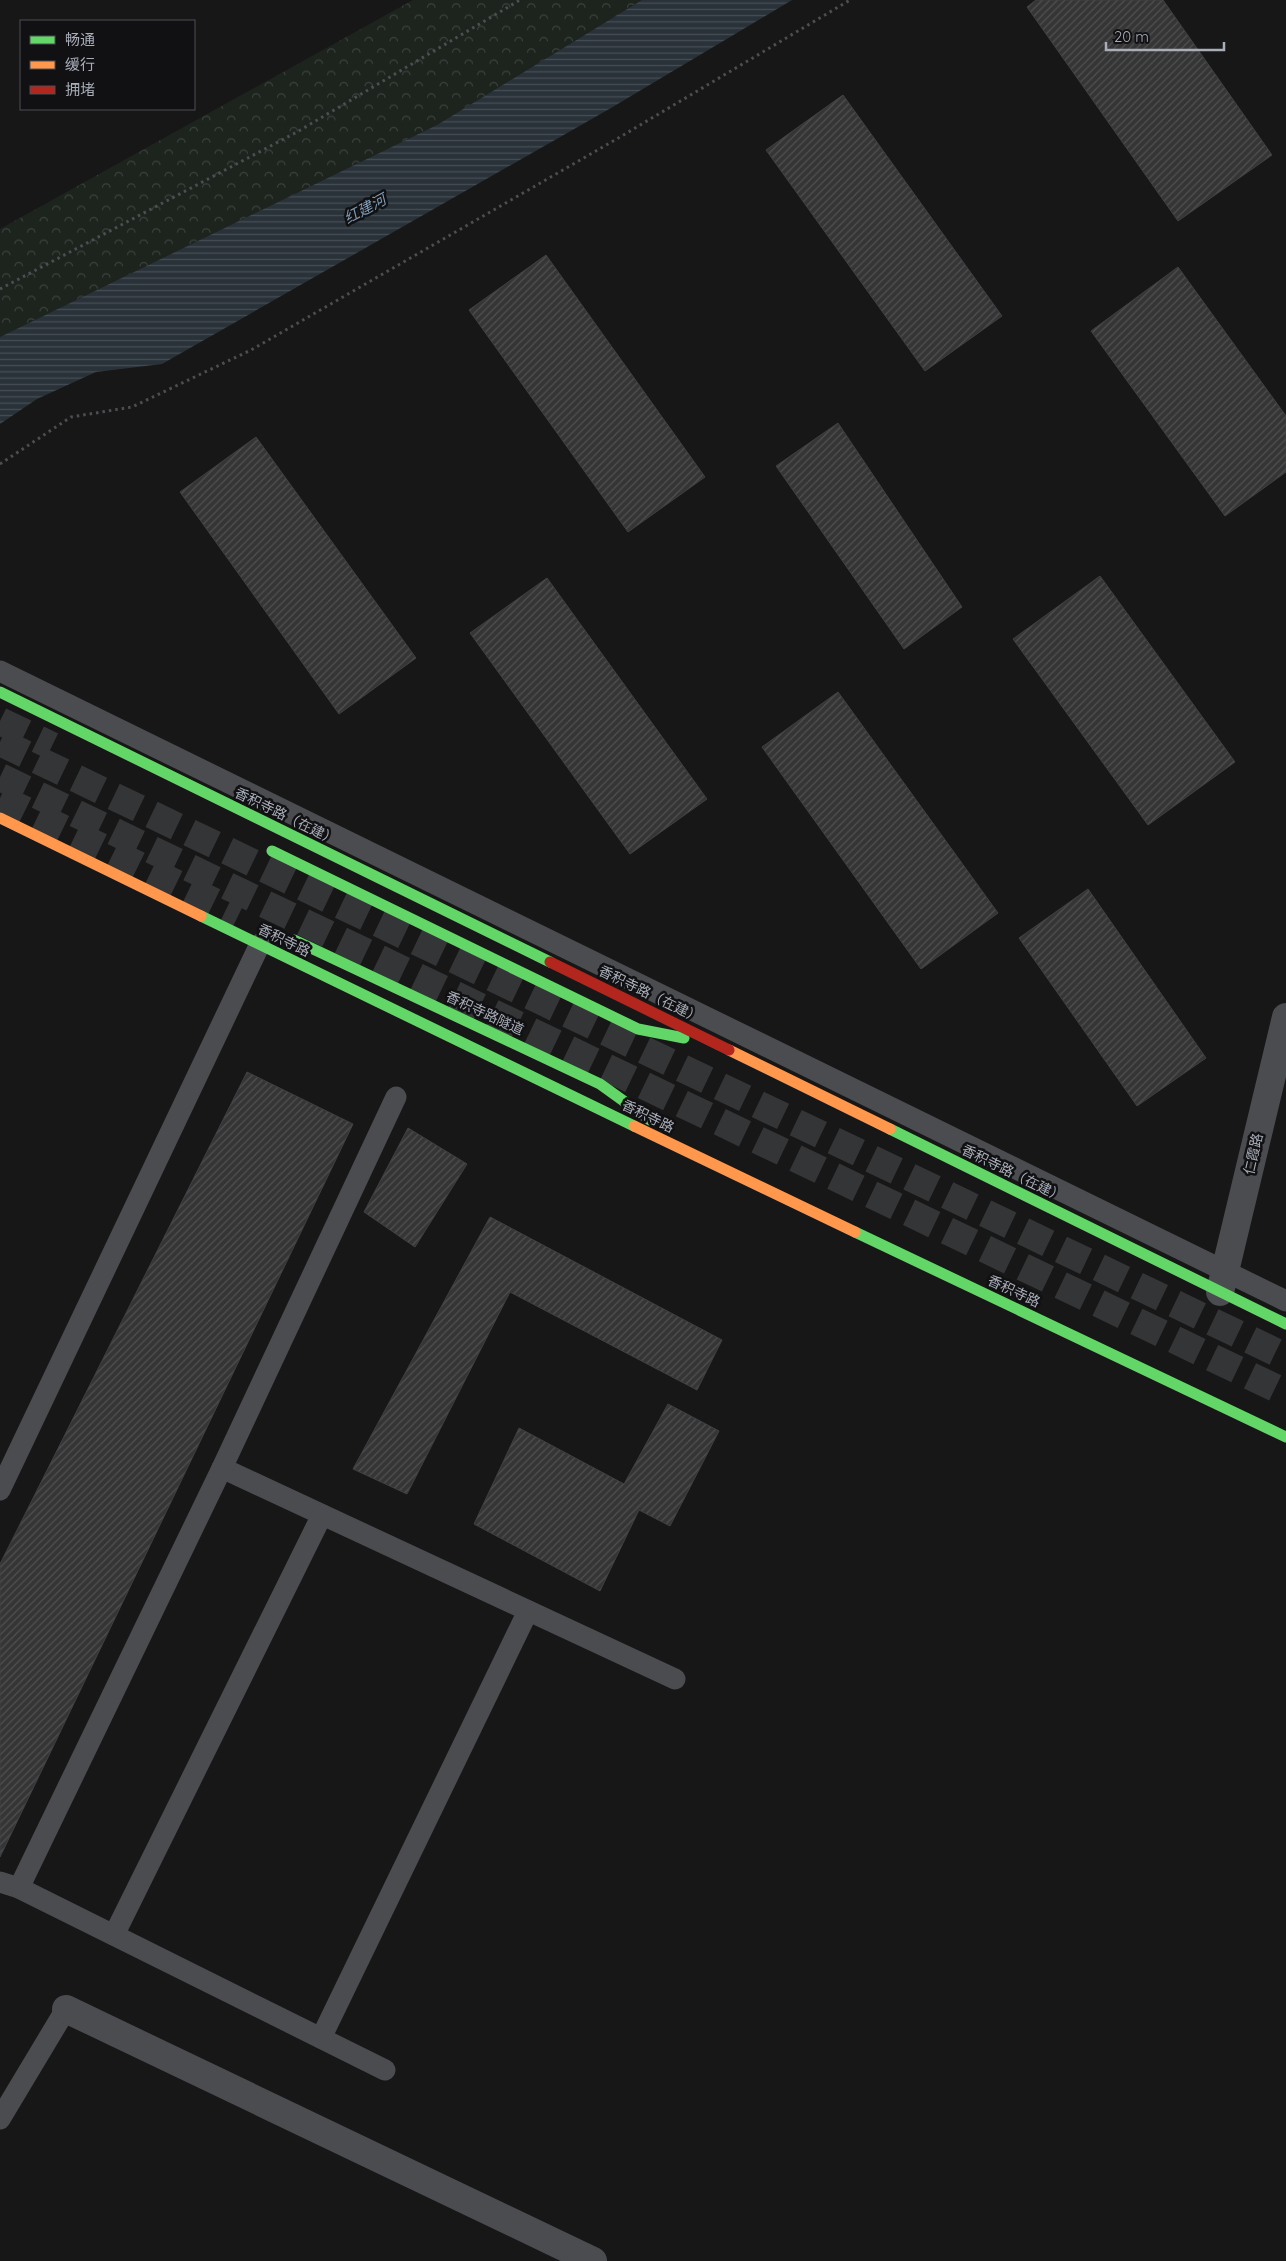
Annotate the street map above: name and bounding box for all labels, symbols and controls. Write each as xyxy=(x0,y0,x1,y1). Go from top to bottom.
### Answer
legend xyxy=(20,20,195,110)
scale bar xyxy=(1106,20,1224,52)
text: 20 m xyxy=(1114,27,1149,46)
text: 畅通 xyxy=(65,30,95,49)
text: 缓行 xyxy=(65,55,95,74)
text: 拥堵 xyxy=(65,80,95,99)
water label: 红建河 xyxy=(340,188,392,228)
street label: 香积寺路（在建） xyxy=(232,783,340,849)
street label: 香积寺路 xyxy=(255,920,313,960)
street label: 香积寺路（在建） xyxy=(596,961,704,1027)
street label: 香积寺路隧道 xyxy=(443,987,527,1039)
street label: 香积寺路 xyxy=(619,1096,677,1136)
street label: 仁霞路 xyxy=(1240,1132,1266,1176)
street label: 香积寺路（在建） xyxy=(959,1140,1067,1206)
street label: 香积寺路 xyxy=(985,1271,1043,1311)

